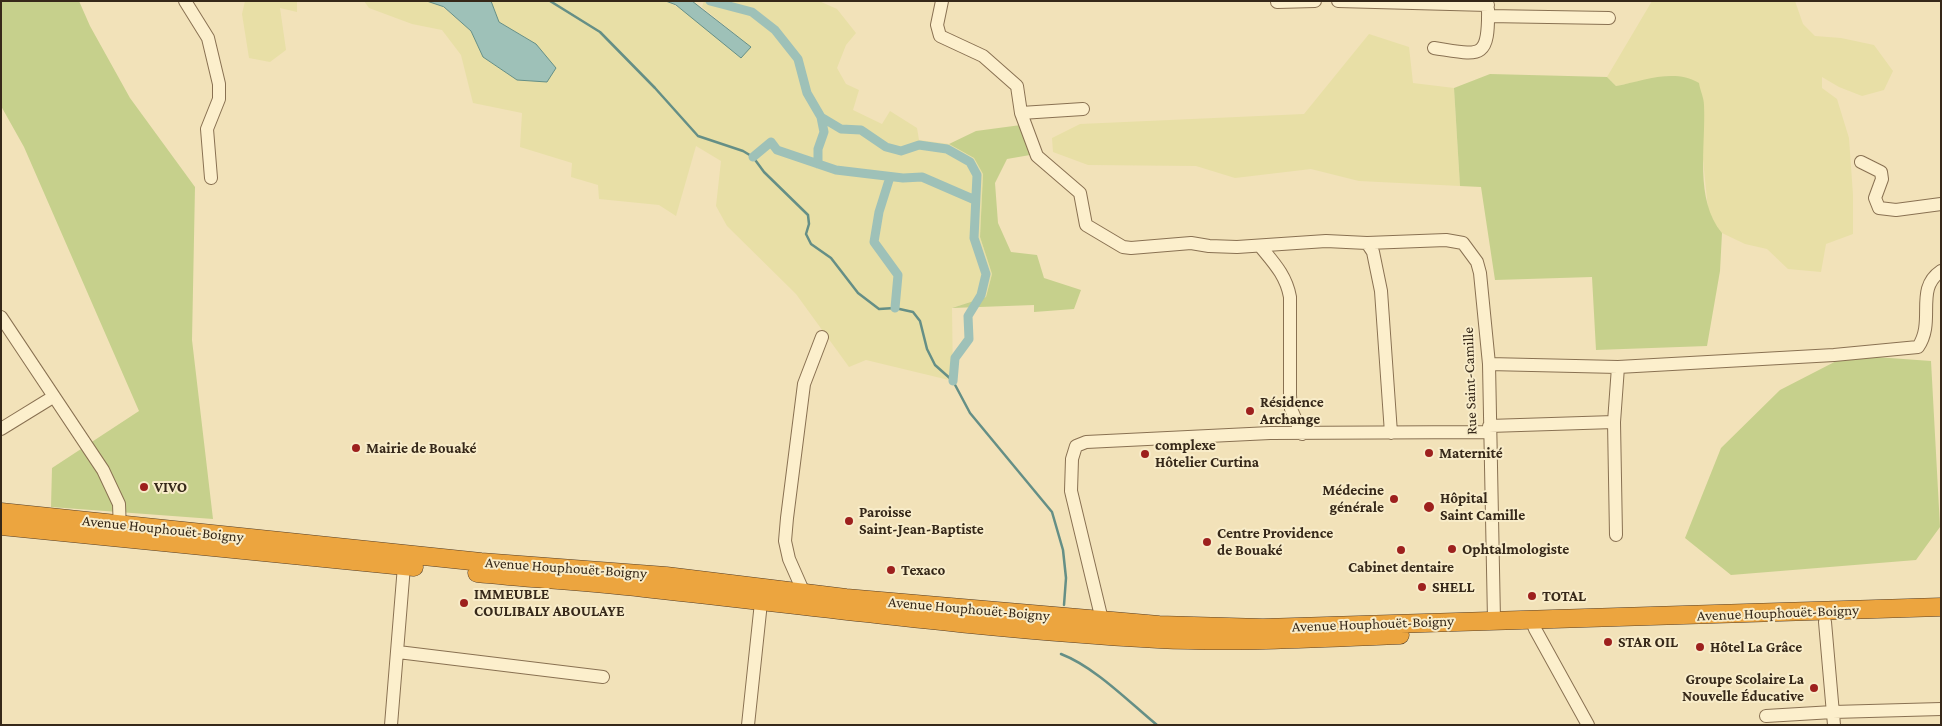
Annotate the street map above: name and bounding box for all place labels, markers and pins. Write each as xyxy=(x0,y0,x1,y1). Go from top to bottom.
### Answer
place label: Résidence Archange xyxy=(1260,393,1324,428)
marker: Résidence Archange xyxy=(1244,405,1256,417)
place label: complexe Hôtelier Curtina xyxy=(1155,436,1259,471)
place label: Mairie de Bouaké xyxy=(366,439,476,457)
marker: Mairie de Bouaké xyxy=(350,442,362,454)
place label: Maternité xyxy=(1439,444,1503,462)
marker: Maternité xyxy=(1423,447,1435,459)
marker: complexe Hôtelier Curtina xyxy=(1139,448,1151,460)
place label: VIVO xyxy=(154,478,187,496)
marker: VIVO xyxy=(138,481,150,493)
place label: Médecine générale xyxy=(1322,481,1384,516)
place label: Hôpital Saint Camille xyxy=(1440,489,1525,524)
marker: Médecine générale xyxy=(1388,493,1400,505)
marker: Hôpital Saint Camille xyxy=(1422,500,1436,514)
place label: Paroisse Saint-Jean-Baptiste xyxy=(859,503,984,538)
marker: Paroisse Saint-Jean-Baptiste xyxy=(843,515,855,527)
place label: Centre Providence de Bouaké xyxy=(1217,524,1333,559)
marker: Centre Providence de Bouaké xyxy=(1201,536,1213,548)
place label: Ophtalmologiste xyxy=(1462,540,1569,558)
marker: Ophtalmologiste xyxy=(1446,543,1458,555)
marker: Cabinet dentaire xyxy=(1395,544,1407,556)
place label: Cabinet dentaire xyxy=(1348,558,1454,576)
place label: Texaco xyxy=(901,561,945,579)
marker: Texaco xyxy=(885,564,897,576)
place label: SHELL xyxy=(1432,578,1474,596)
marker: SHELL xyxy=(1416,581,1428,593)
place label: IMMEUBLE COULIBALY ABOULAYE xyxy=(474,585,624,620)
place label: TOTAL xyxy=(1542,587,1586,605)
marker: TOTAL xyxy=(1526,590,1538,602)
marker: IMMEUBLE COULIBALY ABOULAYE xyxy=(458,597,470,609)
place label: STAR OIL xyxy=(1618,633,1678,651)
marker: STAR OIL xyxy=(1602,636,1614,648)
place label: Hôtel La Grâce xyxy=(1710,638,1802,656)
marker: Hôtel La Grâce xyxy=(1694,641,1706,653)
place label: Groupe Scolaire La Nouvelle Éducative xyxy=(1682,670,1804,705)
marker: Groupe Scolaire La Nouvelle Éducative xyxy=(1808,682,1820,694)

